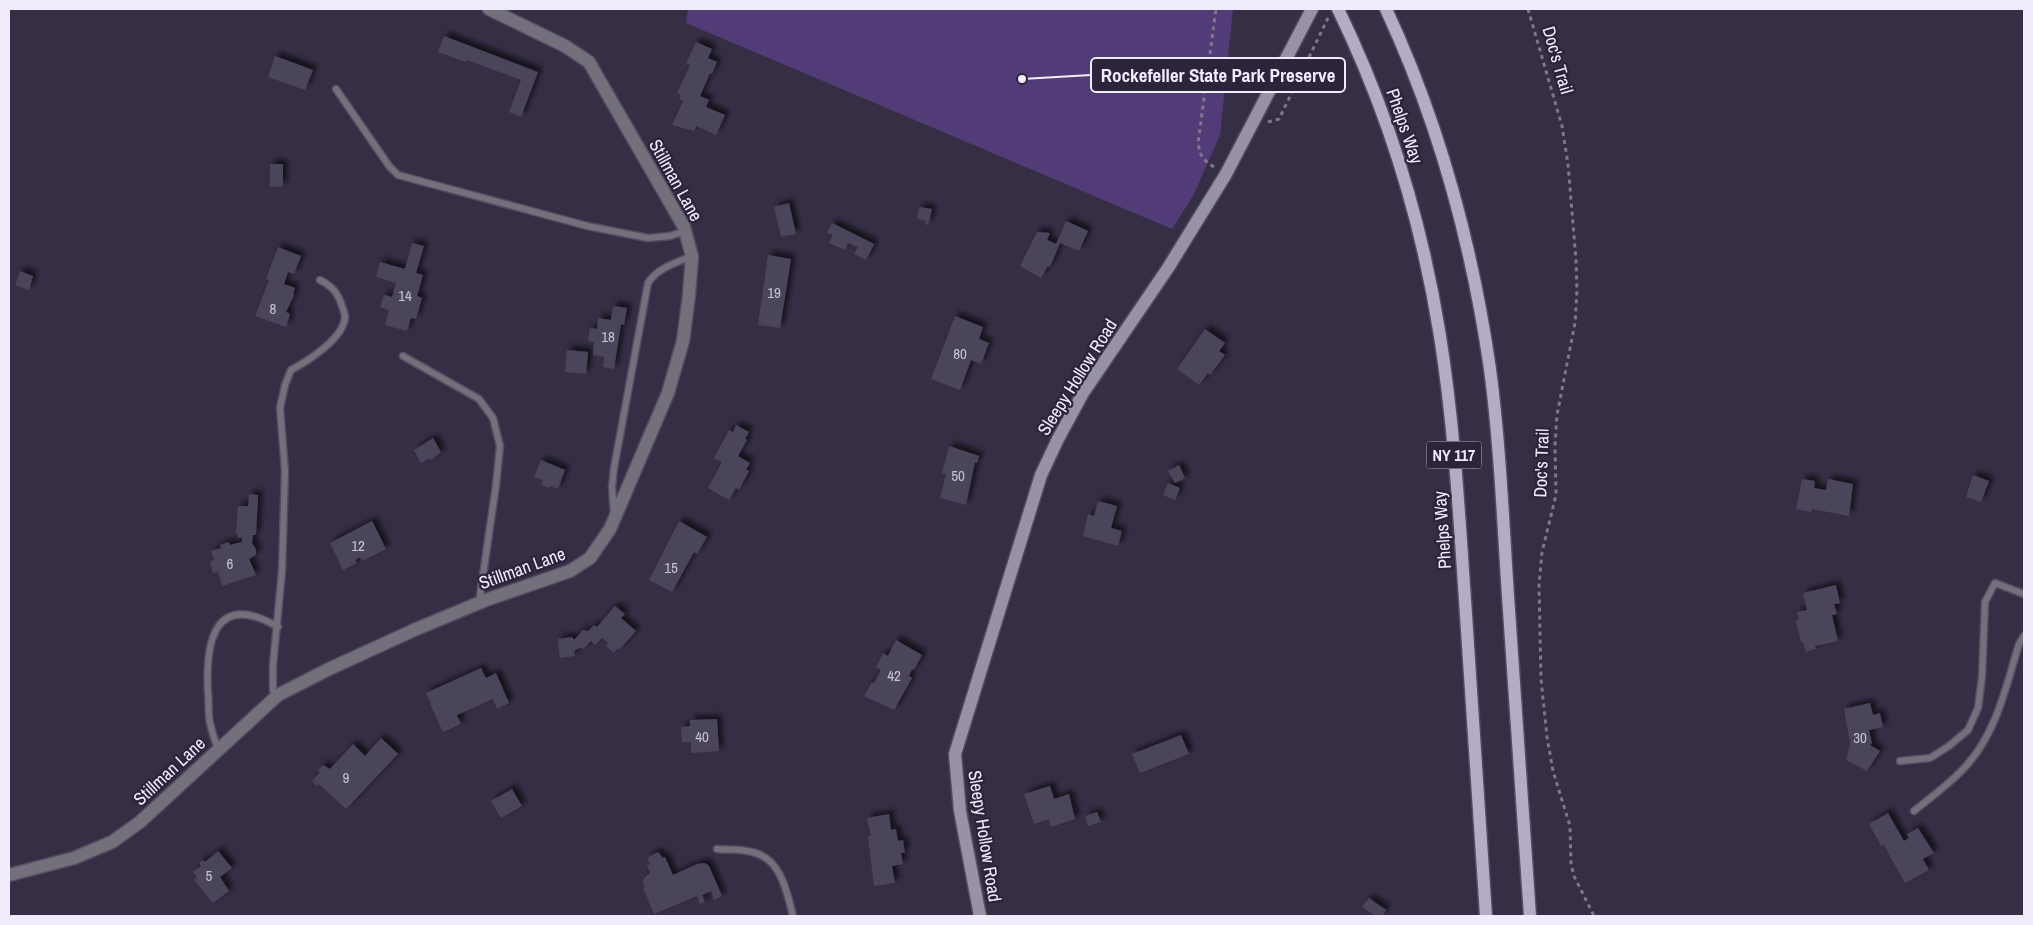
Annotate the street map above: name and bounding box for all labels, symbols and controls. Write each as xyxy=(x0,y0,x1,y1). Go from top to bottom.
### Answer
street label: Doc's Trail xyxy=(1536,23,1580,97)
callout: Rockefeller State Park Preserve xyxy=(1091,58,1345,92)
text: Rockefeller State Park Preserve xyxy=(1101,62,1336,88)
street label: Phelps Way xyxy=(1380,85,1430,168)
street label: Stillman Lane xyxy=(643,134,709,226)
house number: 19 xyxy=(767,282,781,303)
house number: 14 xyxy=(398,285,412,306)
house number: 8 xyxy=(270,298,277,319)
street label: Sleepy Hollow Road xyxy=(1031,314,1123,440)
house number: 18 xyxy=(601,326,615,347)
house number: 80 xyxy=(953,343,967,364)
street label: Doc's Trail xyxy=(1527,428,1555,498)
road number: NY 117 xyxy=(1426,442,1482,468)
house number: 50 xyxy=(951,465,965,486)
street label: Phelps Way xyxy=(1427,490,1457,570)
house number: 12 xyxy=(351,535,365,556)
street label: Stillman Lane xyxy=(475,541,569,595)
house number: 6 xyxy=(227,553,234,574)
house number: 15 xyxy=(664,557,678,578)
house number: 42 xyxy=(887,665,901,686)
house number: 40 xyxy=(695,726,709,747)
house number: 30 xyxy=(1853,727,1867,748)
street label: Stillman Lane xyxy=(127,731,211,811)
house number: 9 xyxy=(343,767,350,788)
street label: Sleepy Hollow Road xyxy=(962,768,1008,904)
house number: 5 xyxy=(206,865,213,886)

